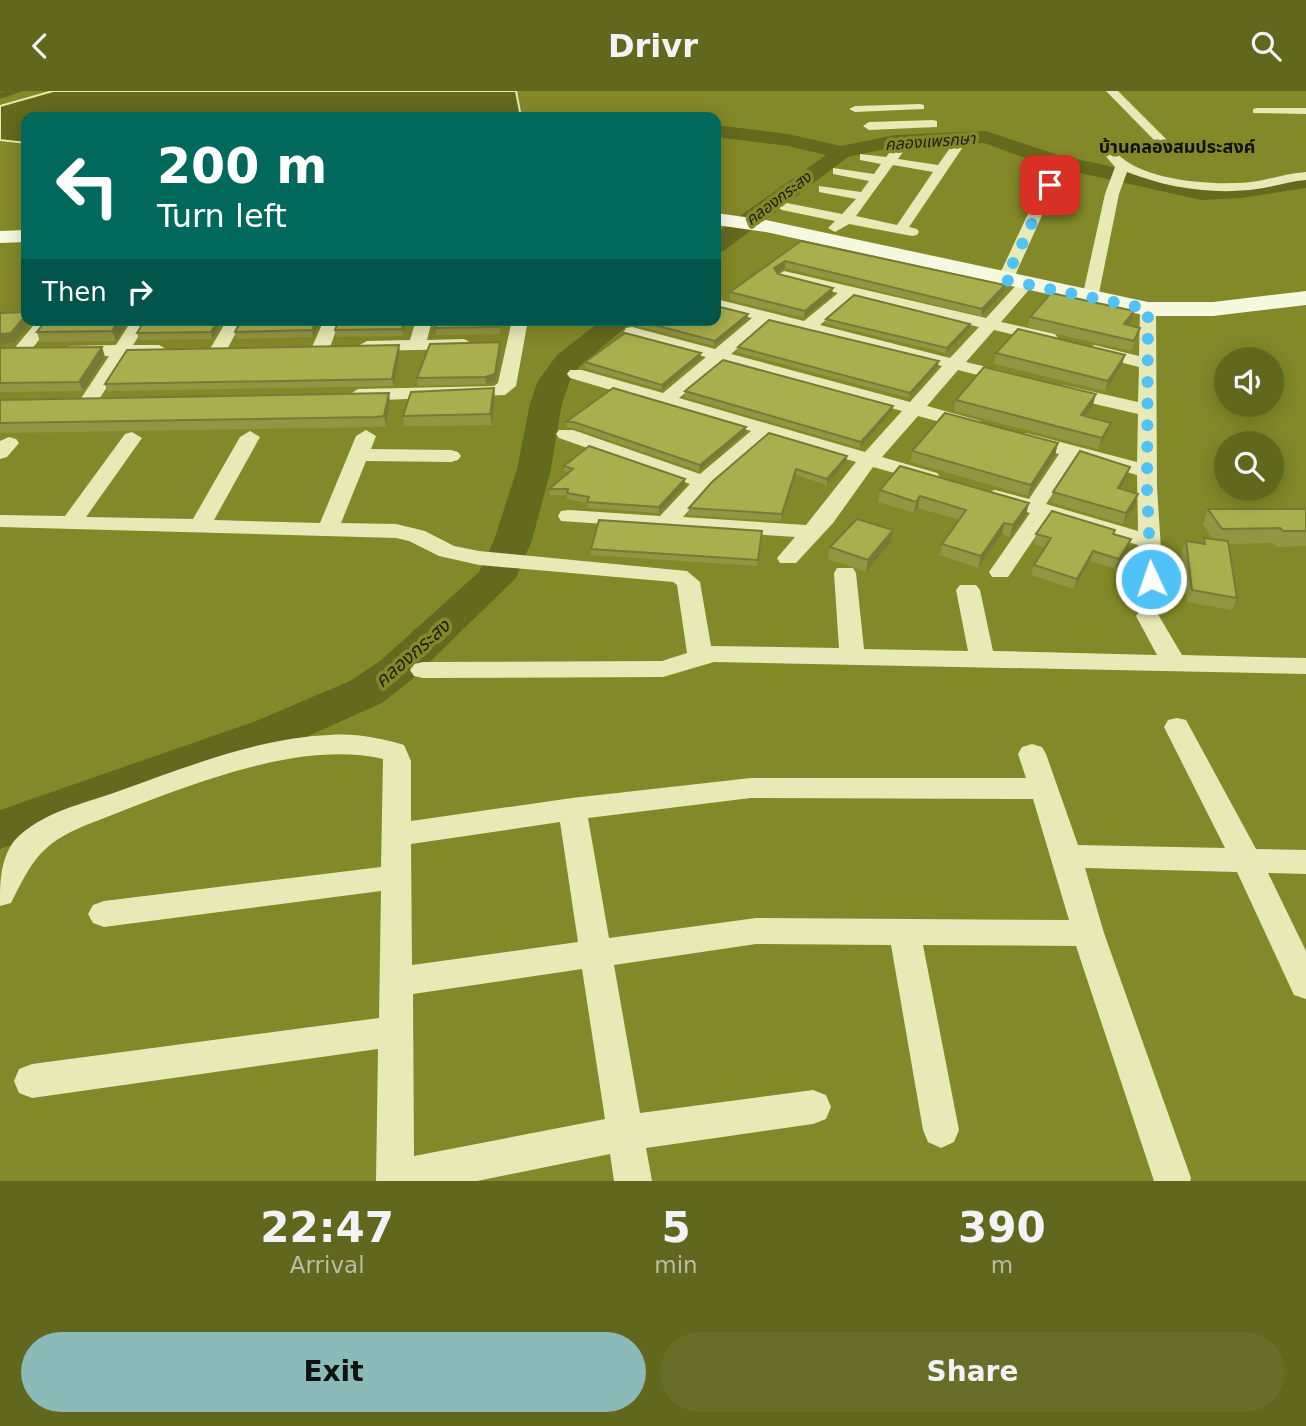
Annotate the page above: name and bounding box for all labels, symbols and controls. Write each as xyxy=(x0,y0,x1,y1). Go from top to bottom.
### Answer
icon: back xyxy=(21,27,59,65)
text: Drivr xyxy=(608,27,698,65)
icon: search xyxy=(1247,27,1285,65)
water label: คลองแพรกษา xyxy=(884,129,977,154)
district label: บ้านคลองสมประสงค์ xyxy=(1099,136,1255,157)
text: 200 m xyxy=(157,138,327,195)
icon: left xyxy=(42,140,133,231)
pin xyxy=(1020,155,1080,215)
icon: arrive xyxy=(1031,166,1069,204)
water label: คลองกระสง xyxy=(742,167,816,229)
text: Turn left xyxy=(157,197,287,235)
icon: right xyxy=(121,273,159,311)
text: Then xyxy=(42,277,107,307)
map controls xyxy=(1214,347,1284,501)
button: sound xyxy=(1214,347,1284,417)
button: search xyxy=(1214,431,1284,501)
position arrow xyxy=(1114,542,1188,616)
water label: คลองกระสง xyxy=(370,614,454,691)
text: 22:47 xyxy=(260,1203,394,1252)
text: 5 xyxy=(661,1203,691,1252)
text: 390 xyxy=(958,1203,1046,1252)
text: Arrival xyxy=(290,1252,365,1278)
text: min xyxy=(654,1252,698,1278)
text: m xyxy=(991,1252,1013,1278)
button: Exit xyxy=(21,1332,646,1412)
button: Share xyxy=(660,1332,1285,1412)

